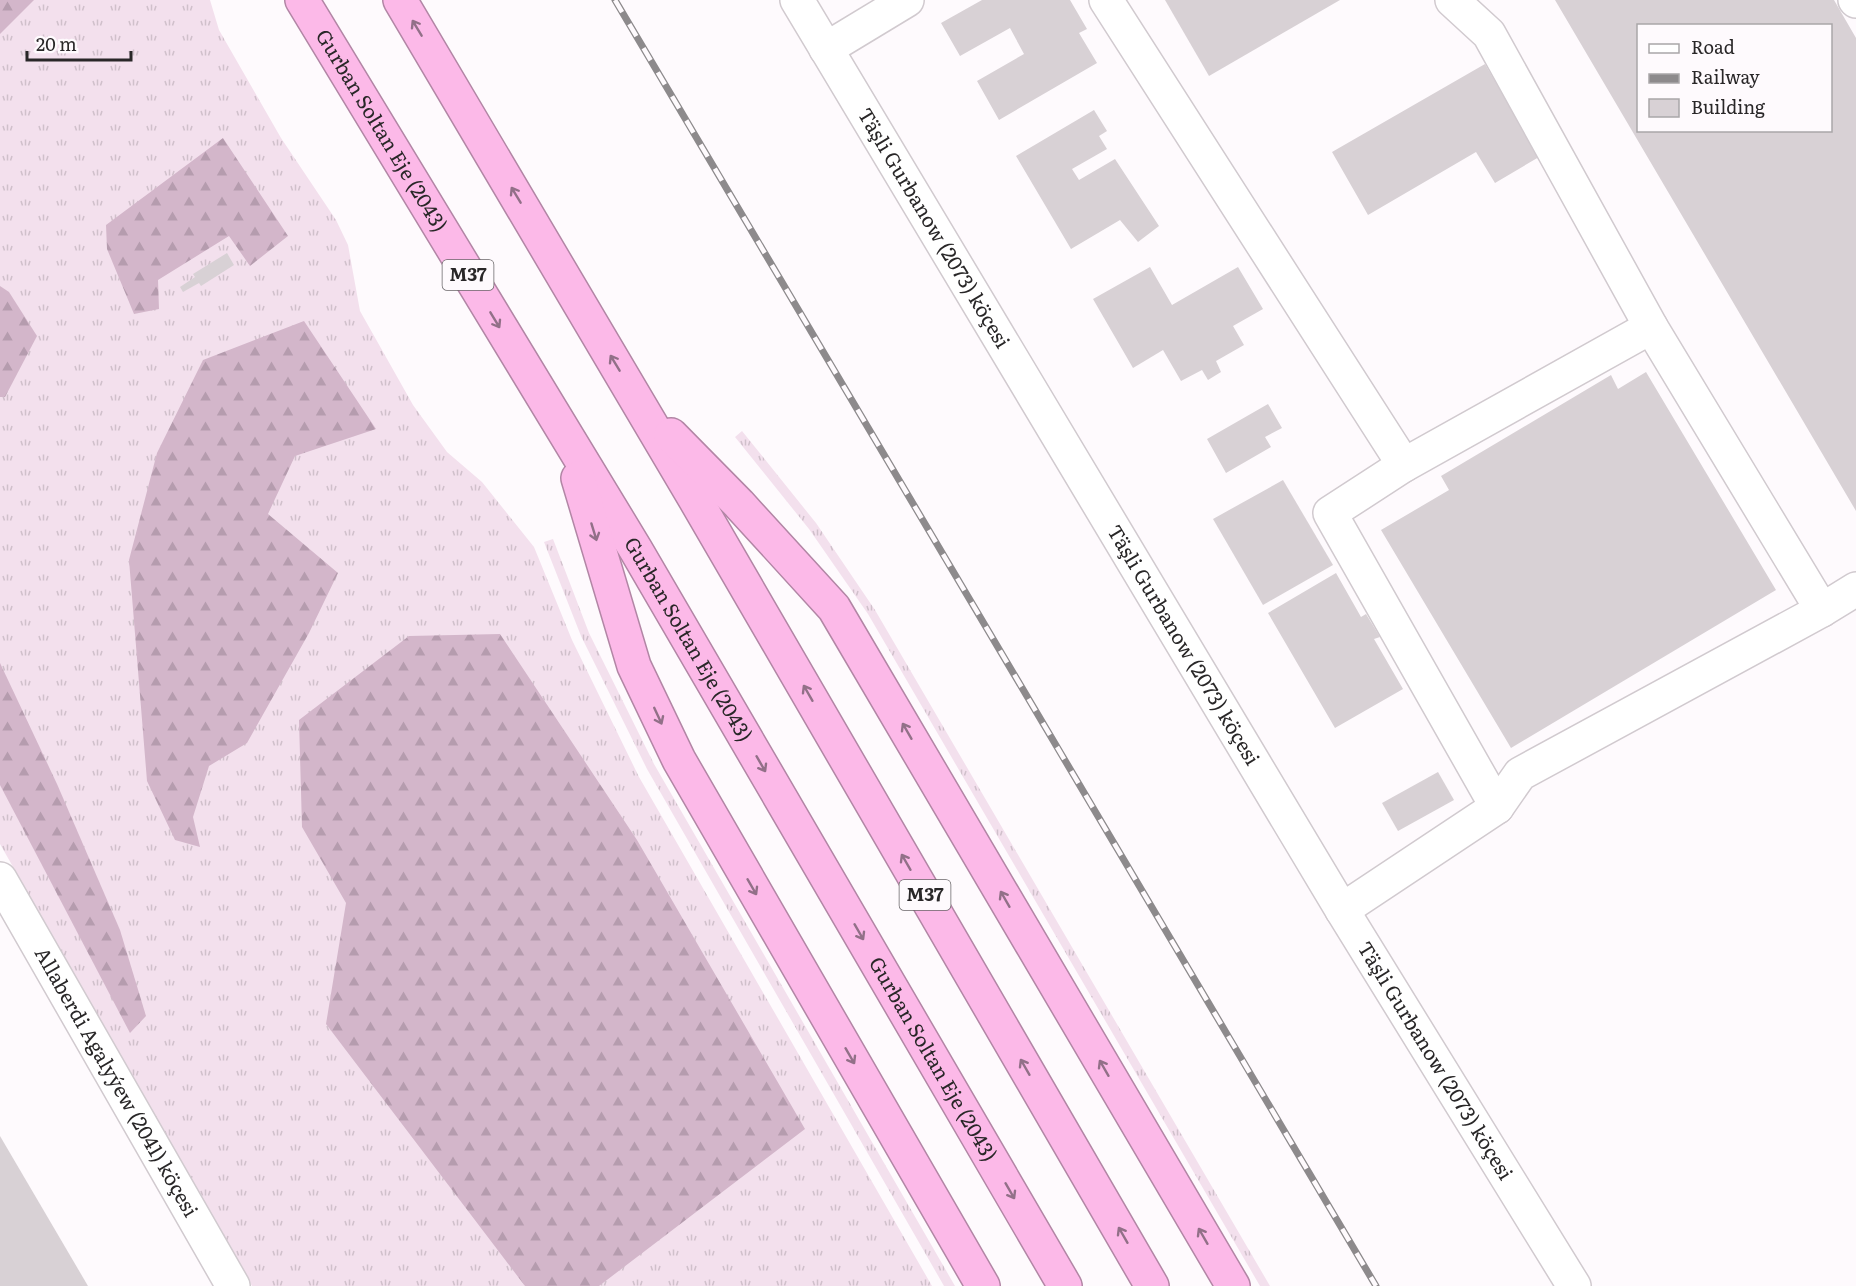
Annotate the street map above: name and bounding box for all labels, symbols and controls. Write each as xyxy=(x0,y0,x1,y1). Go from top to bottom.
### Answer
one-way arrow xyxy=(410,19,422,36)
street label: Gurban Soltan Eje (2043) xyxy=(310,23,456,237)
scale bar xyxy=(27,24,130,62)
legend xyxy=(1637,24,1832,132)
text: 20 m xyxy=(36,30,77,57)
text: Road xyxy=(1691,33,1735,60)
text: Railway xyxy=(1691,63,1760,90)
text: Building xyxy=(1691,93,1766,120)
street label: Täşli Gurbanow (2073) köçesi xyxy=(852,101,1019,353)
one-way arrow xyxy=(509,187,521,204)
road number: M37 xyxy=(442,260,494,290)
one-way arrow xyxy=(489,311,501,328)
one-way arrow xyxy=(609,355,621,372)
street label: Täşli Gurbanow (2073) köçesi xyxy=(1101,518,1269,770)
one-way arrow xyxy=(589,523,600,542)
street label: Gurban Soltan Eje (2043) xyxy=(618,530,761,746)
one-way arrow xyxy=(802,685,814,702)
one-way arrow xyxy=(652,707,664,725)
one-way arrow xyxy=(900,723,912,740)
one-way arrow xyxy=(755,755,767,772)
one-way arrow xyxy=(900,854,912,871)
one-way arrow xyxy=(746,878,758,895)
road number: M37 xyxy=(900,880,950,910)
one-way arrow xyxy=(999,891,1011,908)
one-way arrow xyxy=(853,923,865,940)
street label: Täşli Gurbanow (2073) köçesi xyxy=(1352,935,1522,1185)
street label: Allaberdi Agalyýew (2041) köçesi xyxy=(29,940,207,1222)
street label: Gurban Soltan Eje (2043) xyxy=(863,950,1006,1166)
one-way arrow xyxy=(844,1047,856,1064)
one-way arrow xyxy=(1019,1059,1031,1076)
one-way arrow xyxy=(1098,1059,1110,1076)
one-way arrow xyxy=(1004,1182,1016,1199)
one-way arrow xyxy=(1117,1227,1128,1245)
one-way arrow xyxy=(1197,1228,1209,1245)

